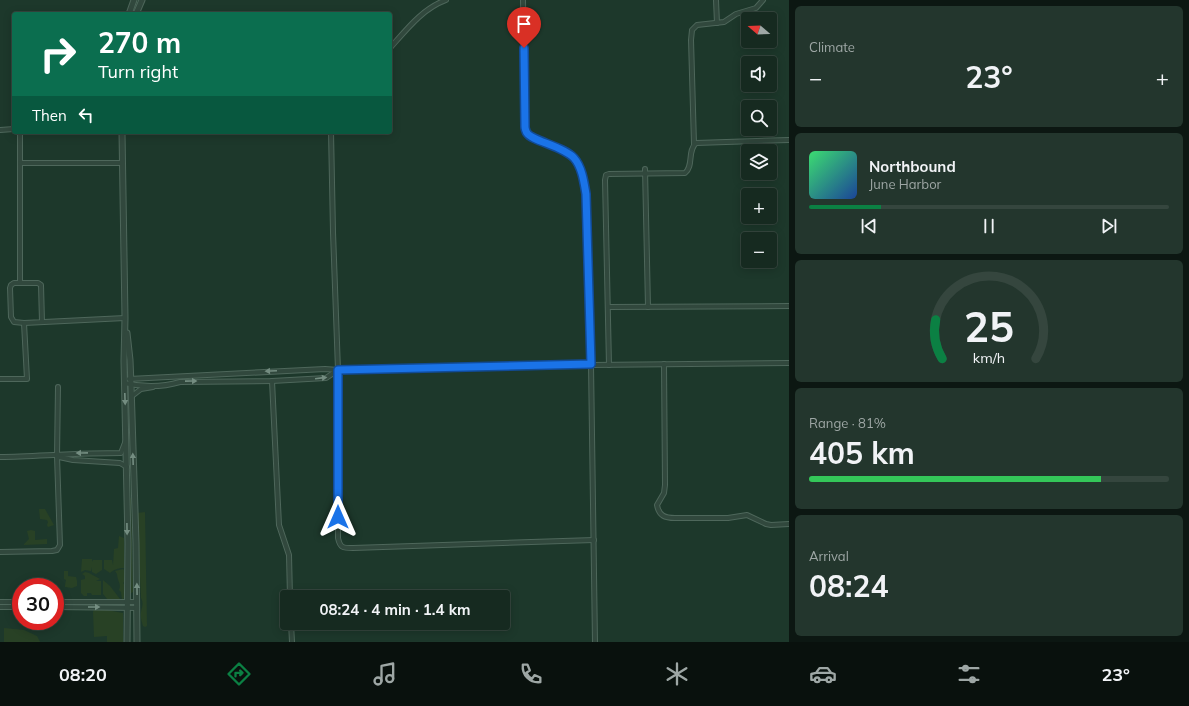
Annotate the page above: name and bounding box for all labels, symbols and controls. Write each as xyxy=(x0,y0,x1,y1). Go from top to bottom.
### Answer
pin xyxy=(507,7.0,541,48)
north arrow xyxy=(741,12,777,48)
map controls xyxy=(741,12,777,268)
icon: arrive xyxy=(513,13,535,35)
text: 270 m xyxy=(98,25,181,60)
icon: right xyxy=(32,28,84,80)
text: Climate xyxy=(809,39,855,55)
button: sound xyxy=(741,56,777,92)
text: 23° xyxy=(965,58,1013,96)
text: Turn right xyxy=(98,60,178,83)
text: − xyxy=(809,64,822,92)
text: + xyxy=(1156,64,1169,92)
button: search xyxy=(741,100,777,136)
icon: left xyxy=(75,104,97,126)
text: Then xyxy=(32,106,67,125)
button: layers xyxy=(741,144,777,180)
text: Northbound xyxy=(869,157,956,176)
text: June Harbor xyxy=(869,176,941,192)
button: + xyxy=(741,188,777,224)
icon: previous xyxy=(858,215,880,237)
icon: pause xyxy=(978,215,1000,237)
icon: next xyxy=(1098,215,1120,237)
button: − xyxy=(741,232,777,268)
text: 25 xyxy=(964,300,1014,352)
text: km/h xyxy=(973,349,1005,367)
one-way arrow xyxy=(265,368,277,375)
one-way arrow xyxy=(314,375,327,381)
one-way arrow xyxy=(185,378,197,385)
one-way arrow xyxy=(122,393,128,406)
text: Range · 81% xyxy=(809,415,886,431)
text: 405 km xyxy=(809,434,915,472)
one-way arrow xyxy=(75,450,88,456)
one-way arrow xyxy=(130,452,136,465)
position arrow xyxy=(317,496,359,538)
one-way arrow xyxy=(124,523,131,535)
text: Arrival xyxy=(809,548,849,564)
text: 08:24 xyxy=(809,567,888,605)
speed limit sign: 30 xyxy=(12,578,64,630)
one-way arrow xyxy=(134,582,140,595)
text: 08:24 · 4 min · 1.4 km xyxy=(320,600,470,619)
one-way arrow xyxy=(88,604,101,610)
icon: directions xyxy=(225,660,253,688)
icon: music xyxy=(371,660,399,688)
icon: phone xyxy=(517,660,545,688)
icon: climate xyxy=(663,660,691,688)
icon: car xyxy=(809,660,837,688)
icon: filters xyxy=(955,660,983,688)
text: 08:20 xyxy=(59,663,107,686)
text: 23° xyxy=(1101,663,1130,686)

